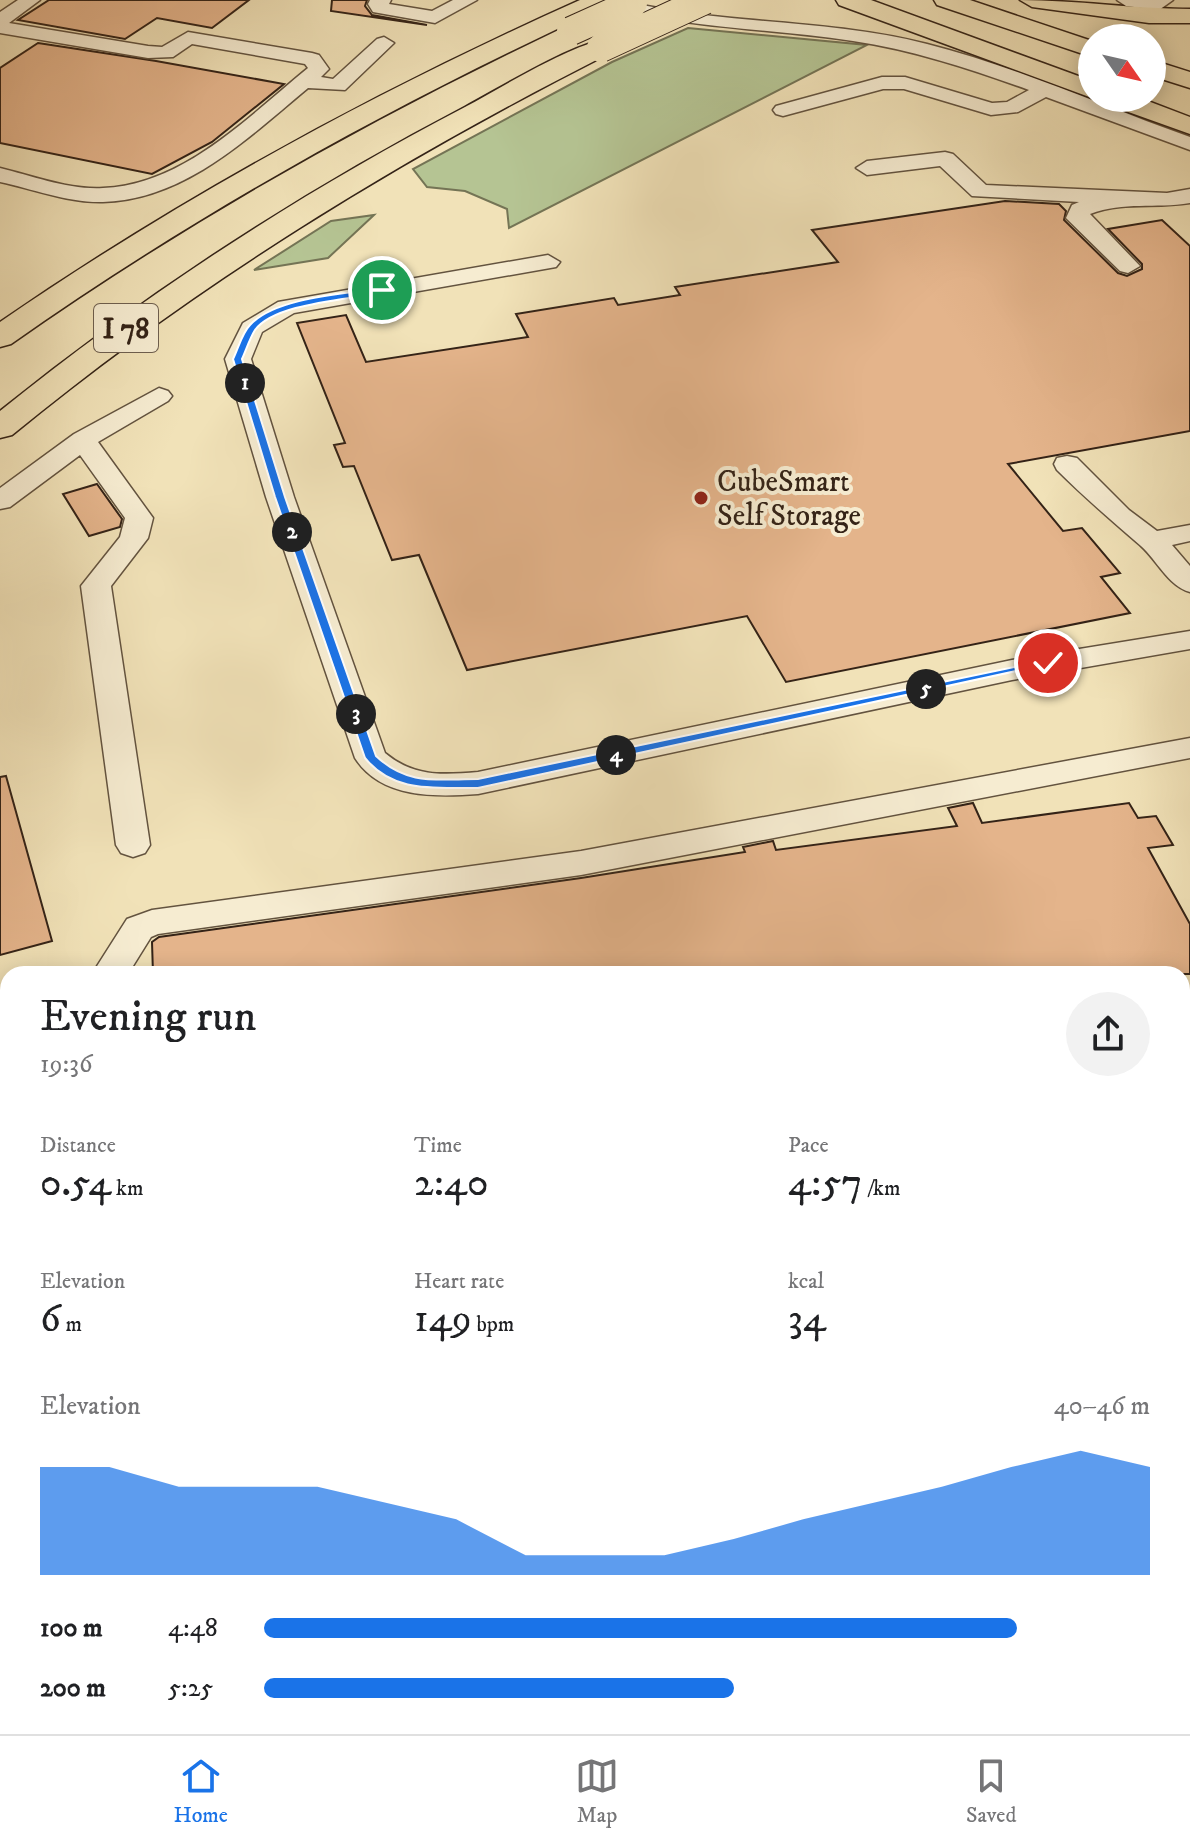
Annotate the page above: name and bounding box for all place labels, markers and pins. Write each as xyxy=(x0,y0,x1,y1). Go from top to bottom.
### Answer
pin xyxy=(348,256,416,324)
pin: 1 xyxy=(225,363,265,403)
place label: CubeSmart Self Storage xyxy=(717,464,861,535)
marker: CubeSmart Self Storage xyxy=(692,489,710,507)
pin: 2 xyxy=(272,512,312,552)
pin xyxy=(1014,629,1082,697)
pin: 5 xyxy=(906,669,946,709)
pin: 3 xyxy=(336,694,376,734)
pin: 4 xyxy=(596,735,636,775)

